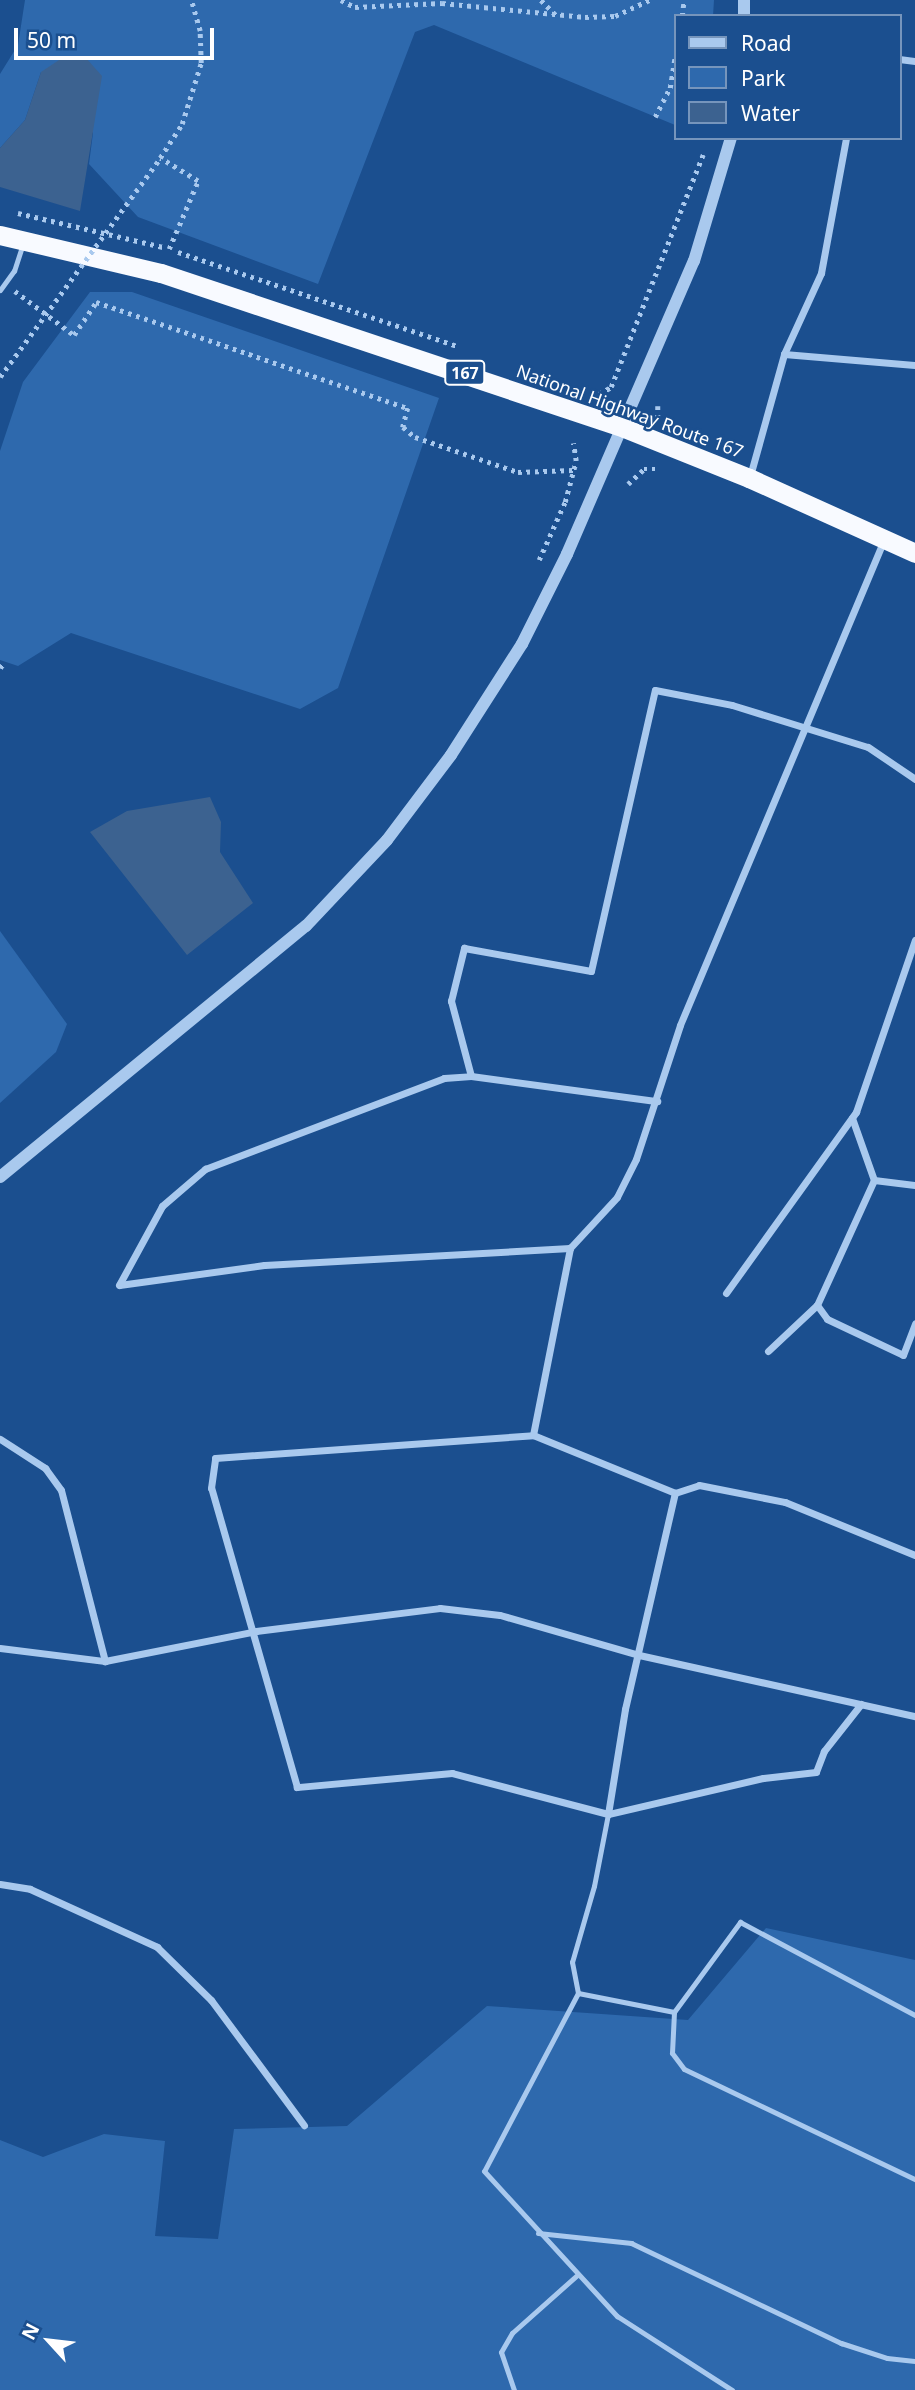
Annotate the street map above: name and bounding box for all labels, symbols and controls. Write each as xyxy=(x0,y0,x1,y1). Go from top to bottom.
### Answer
scale bar xyxy=(18,14,217,58)
legend xyxy=(674,14,901,140)
text: 50 m xyxy=(27,26,76,54)
text: Road xyxy=(741,29,791,57)
text: Park xyxy=(741,64,785,92)
text: Water xyxy=(741,99,800,127)
road number: 167 xyxy=(444,360,486,386)
street label: National Highway Route 167 xyxy=(514,360,746,462)
north arrow xyxy=(14,2306,84,2376)
text: N xyxy=(15,2319,45,2344)

